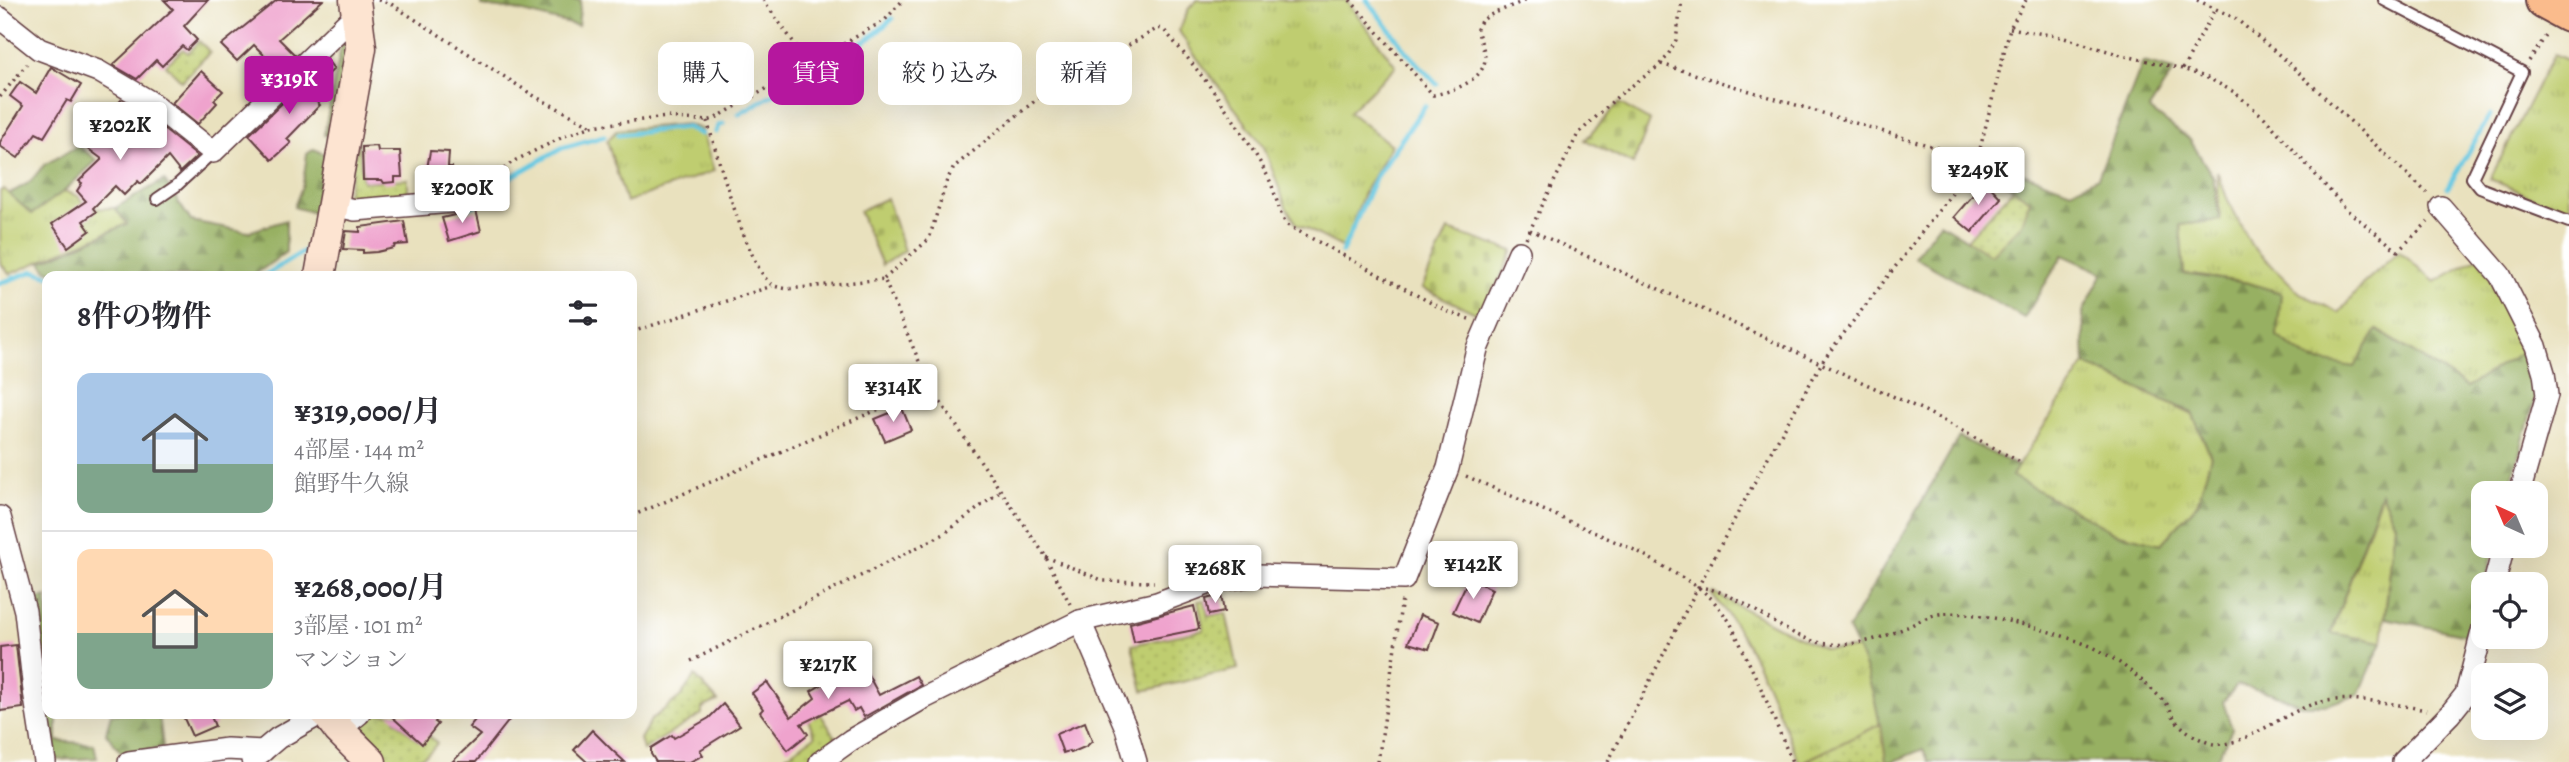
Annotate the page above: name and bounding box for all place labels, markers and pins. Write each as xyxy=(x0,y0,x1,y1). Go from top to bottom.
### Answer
pin: ¥319K xyxy=(240,57,338,116)
pin: ¥202K xyxy=(71,102,169,162)
pin: ¥249K xyxy=(1929,148,2027,207)
pin: ¥200K xyxy=(413,166,511,225)
pin: ¥314K xyxy=(844,364,942,424)
pin: ¥142K xyxy=(1424,542,1522,601)
pin: ¥268K xyxy=(1166,546,1264,605)
pin: ¥217K xyxy=(779,642,877,701)

